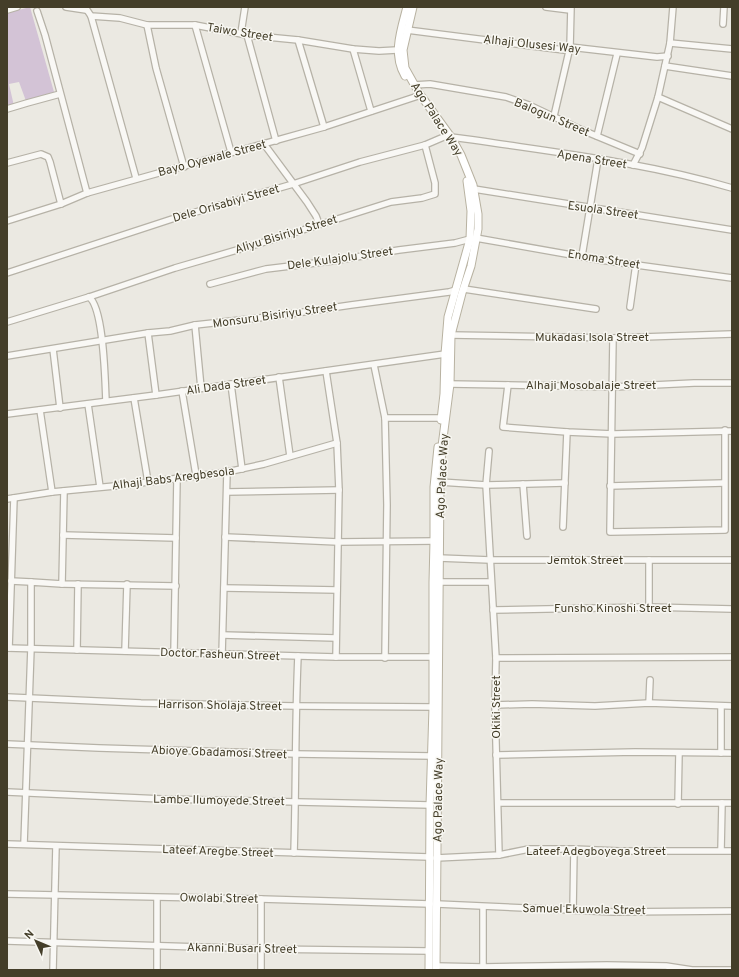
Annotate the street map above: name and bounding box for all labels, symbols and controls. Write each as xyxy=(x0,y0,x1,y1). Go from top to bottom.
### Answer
street label: Taiwo Street xyxy=(206,20,274,46)
street label: Alhaji Olusesi Way xyxy=(482,32,581,58)
street label: Ago Palace Way xyxy=(406,80,466,160)
street label: Balogun Street xyxy=(511,95,592,141)
street label: Bayo Oyewale Street xyxy=(156,137,268,181)
street label: Apena Street xyxy=(556,147,628,173)
street label: Dele Orisabiyi Street xyxy=(171,181,281,227)
street label: Esuola Street xyxy=(567,198,639,224)
street label: Aliyu Bisiriyu Street xyxy=(233,212,340,258)
street label: Dele Kulajolu Street xyxy=(286,244,394,274)
street label: Enoma Street xyxy=(566,246,641,274)
street label: Monsuru Bisiriyu Street xyxy=(212,299,339,333)
street label: Mukadasi Isola Street xyxy=(535,330,649,346)
street label: Ali Dada Street xyxy=(185,372,267,400)
street label: Alhaji Mosobalaje Street xyxy=(526,378,656,394)
street label: Ago Palace Way xyxy=(433,433,453,519)
street label: Alhaji Babs Aregbesola xyxy=(111,464,235,494)
street label: Jemtok Street xyxy=(547,553,623,569)
street label: Funsho Kinoshi Street xyxy=(554,601,672,617)
street label: Doctor Fasheun Street xyxy=(160,645,280,665)
street label: Okiki Street xyxy=(489,675,505,739)
street label: Harrison Sholaja Street xyxy=(158,697,282,715)
street label: Abioye Gbadamosi Street xyxy=(150,743,287,763)
street label: Ago Palace Way xyxy=(430,757,448,843)
street label: Lambe Ilumoyede Street xyxy=(153,792,285,810)
street label: Lateef Aregbe Street xyxy=(162,842,274,862)
street label: Lateef Adegboyega Street xyxy=(526,844,666,860)
street label: Owolabi Street xyxy=(179,890,259,908)
street label: Samuel Ekuwola Street xyxy=(522,901,646,919)
north arrow xyxy=(16,921,56,961)
text: N xyxy=(22,927,37,942)
street label: Akanni Busari Street xyxy=(187,940,297,958)

